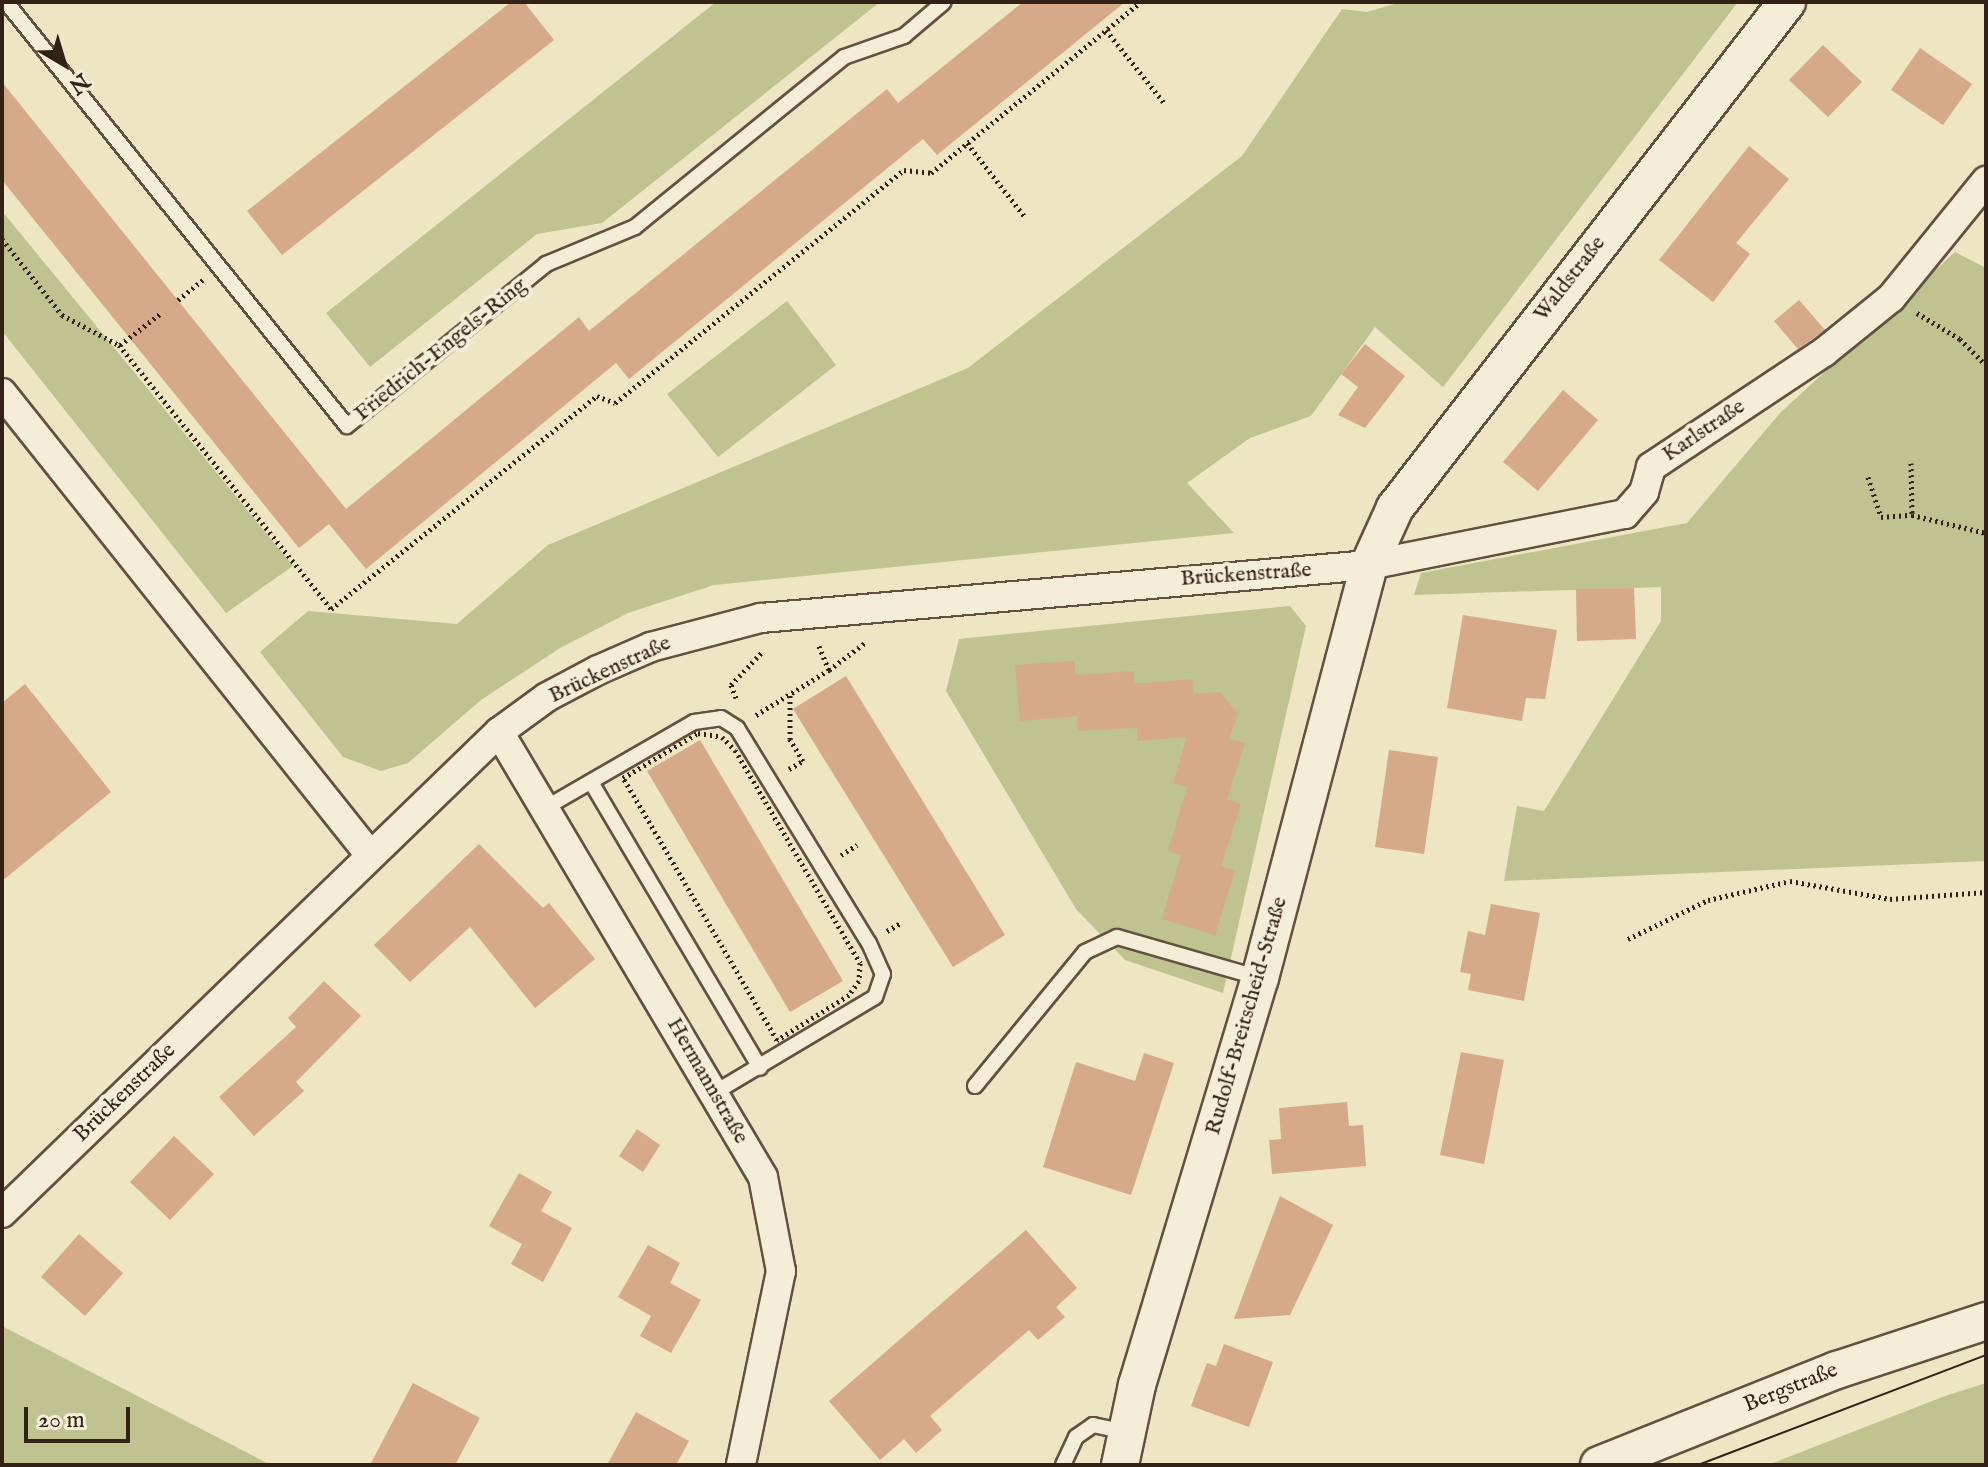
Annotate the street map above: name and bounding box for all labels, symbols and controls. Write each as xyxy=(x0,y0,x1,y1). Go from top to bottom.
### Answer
north arrow xyxy=(24,24,104,104)
text: N xyxy=(63,66,95,100)
street label: Waldstraße xyxy=(1528,231,1612,327)
street label: Friedrich-Engels-Ring xyxy=(350,272,532,428)
street label: Karlstraße xyxy=(1658,394,1750,468)
street label: Brückenstraße xyxy=(1180,557,1312,593)
street label: Brückenstraße xyxy=(545,630,675,710)
street label: Rudolf-Breitscheid-Straße xyxy=(1200,894,1294,1138)
street label: Hermannstraße xyxy=(660,1013,754,1149)
street label: Brückenstraße xyxy=(69,1038,181,1148)
street label: Bergstraße xyxy=(1740,1357,1842,1419)
scale bar xyxy=(28,1391,134,1441)
text: 20 m xyxy=(38,1405,85,1436)

